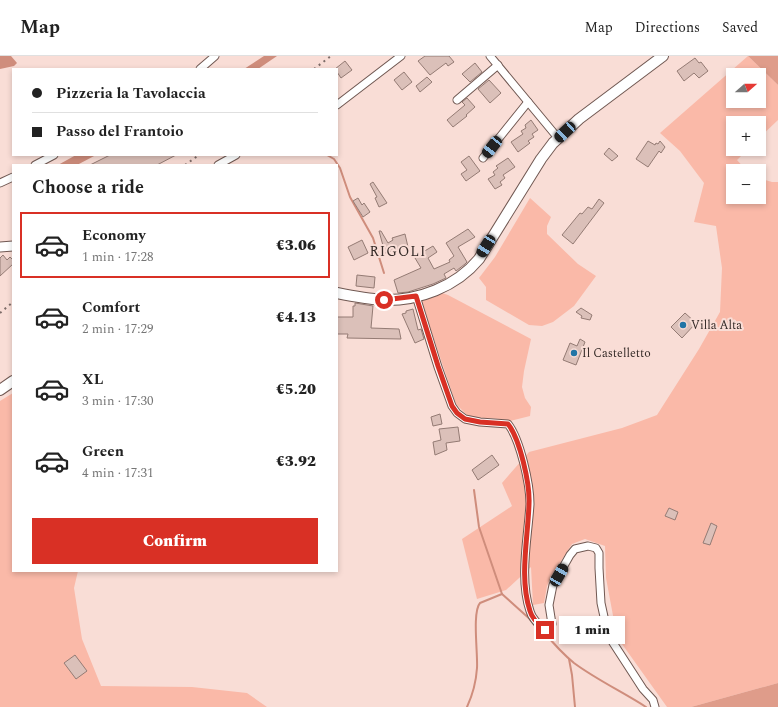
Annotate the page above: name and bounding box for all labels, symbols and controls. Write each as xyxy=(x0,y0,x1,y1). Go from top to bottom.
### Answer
text: Map xyxy=(20,13,60,42)
text: Map xyxy=(585,17,613,38)
text: Directions xyxy=(635,17,700,38)
text: Saved xyxy=(722,17,758,38)
north arrow xyxy=(726,68,766,108)
map controls xyxy=(726,68,766,204)
text: Pizzeria la Tavolaccia xyxy=(56,82,206,105)
button: + xyxy=(726,116,766,156)
car xyxy=(552,119,578,145)
text: Passo del Frantoio xyxy=(56,120,183,143)
car xyxy=(480,134,504,160)
button: − xyxy=(726,164,766,204)
text: Choose a ride xyxy=(32,174,144,201)
text: Economy xyxy=(82,224,146,247)
icon: car xyxy=(34,227,70,263)
car xyxy=(475,233,497,259)
text: €3.06 xyxy=(276,234,316,257)
district label: RIGOLI xyxy=(370,241,426,262)
text: 1 min · 17:28 xyxy=(82,247,154,267)
route start xyxy=(375,291,393,309)
text: Comfort xyxy=(82,296,140,319)
icon: car xyxy=(34,299,70,335)
text: €4.13 xyxy=(276,306,316,329)
place label: Villa Alta xyxy=(691,316,742,335)
text: 2 min · 17:29 xyxy=(82,319,154,339)
marker: Villa Alta xyxy=(678,320,688,330)
place label: Il Castelletto xyxy=(582,344,651,363)
marker: Il Castelletto xyxy=(569,348,579,358)
text: XL xyxy=(82,368,103,391)
icon: car xyxy=(34,371,70,407)
text: €5.20 xyxy=(276,378,316,401)
text: 3 min · 17:30 xyxy=(82,391,154,411)
text: Green xyxy=(82,440,124,463)
icon: car xyxy=(34,443,70,479)
text: €3.92 xyxy=(276,450,316,473)
text: 4 min · 17:31 xyxy=(82,463,154,483)
button: Confirm xyxy=(32,518,318,564)
car xyxy=(548,562,570,588)
callout: 1 min xyxy=(559,616,625,644)
text: 1 min xyxy=(574,620,610,640)
route end xyxy=(536,621,554,639)

